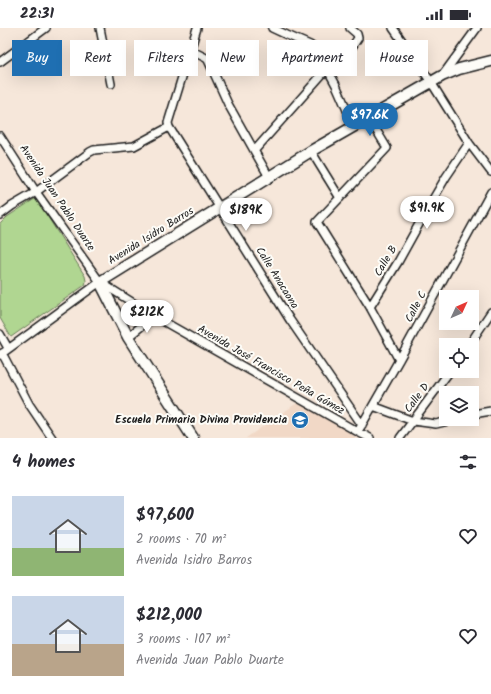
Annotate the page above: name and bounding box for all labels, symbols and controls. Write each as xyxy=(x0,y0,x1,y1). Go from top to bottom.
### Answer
text: 22:31 xyxy=(20,2,54,26)
chip: Buy xyxy=(12,40,62,76)
chip: Rent xyxy=(70,40,126,76)
chip: Filters xyxy=(134,40,198,76)
chip: New xyxy=(206,40,259,76)
chip: Apartment xyxy=(267,40,357,76)
chip: House xyxy=(365,40,428,76)
pin: $97.6K xyxy=(337,103,403,137)
text: $97.6K xyxy=(351,105,389,126)
street label: Avenida Juan Pablo Duarte xyxy=(15,141,99,255)
pin: $91.9K xyxy=(394,196,460,230)
pin: $189K xyxy=(218,198,274,232)
text: $91.9K xyxy=(409,198,445,219)
text: $189K xyxy=(229,200,263,221)
street label: Avenida Isidro Barros xyxy=(105,202,198,270)
street label: Calle B xyxy=(370,242,402,280)
street label: Calle Anacaona xyxy=(251,243,303,313)
street label: Calle C xyxy=(400,288,432,326)
north arrow xyxy=(439,290,479,330)
map controls xyxy=(439,290,479,426)
pin: $212K xyxy=(119,300,175,334)
text: $212K xyxy=(130,302,164,323)
street label: Avenida José Francisco Peña Gómez xyxy=(194,320,348,420)
button: locate xyxy=(439,338,479,378)
street label: Calle D xyxy=(400,379,434,417)
button: layers xyxy=(439,386,479,426)
school or university icon: Escuela Primaria Divina Providencia xyxy=(290,410,310,430)
place label: Escuela Primaria Divina Providencia xyxy=(115,411,287,429)
text: 4 homes xyxy=(12,449,75,476)
icon: filters xyxy=(457,451,479,473)
text: $97,600 xyxy=(136,502,194,529)
icon: home xyxy=(44,512,92,560)
icon: heart xyxy=(457,525,479,547)
text: 2 rooms · 70 m² xyxy=(136,529,226,550)
text: Avenida Isidro Barros xyxy=(136,550,252,571)
text: $212,000 xyxy=(136,602,202,629)
icon: home xyxy=(44,612,92,660)
icon: heart xyxy=(457,625,479,647)
text: 3 rooms · 107 m² xyxy=(136,629,230,650)
text: Avenida Juan Pablo Duarte xyxy=(136,650,284,671)

